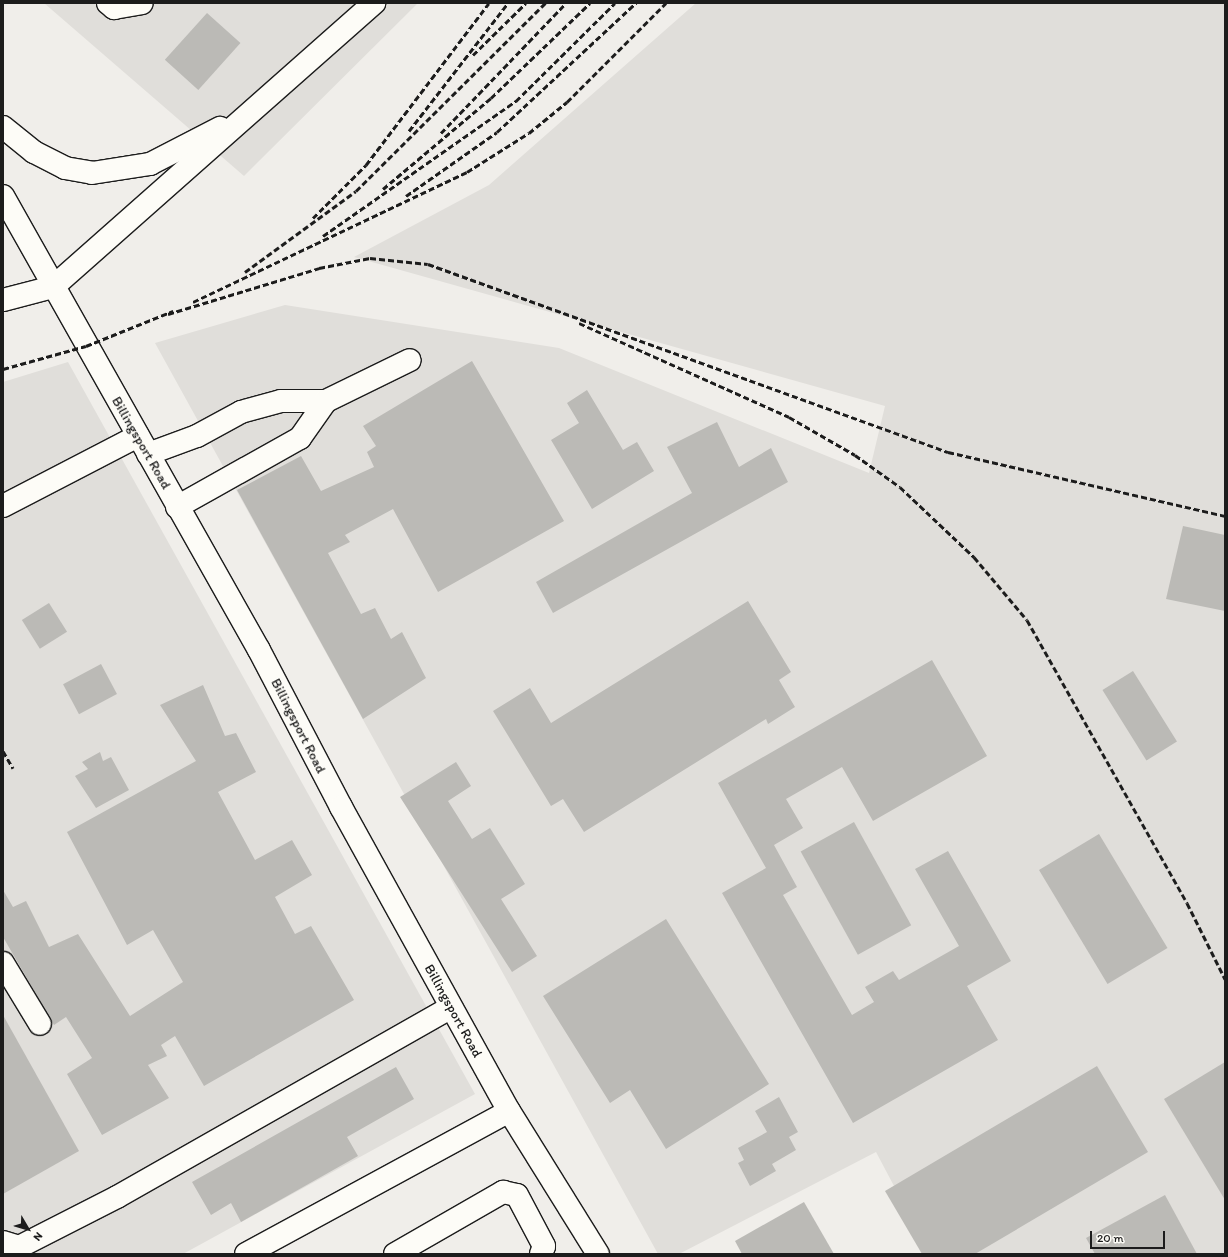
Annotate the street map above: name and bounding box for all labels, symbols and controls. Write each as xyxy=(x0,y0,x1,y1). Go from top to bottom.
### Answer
street label: Billingsport Road xyxy=(108,394,174,492)
street label: Billingsport Road xyxy=(267,676,329,776)
street label: Billingsport Road xyxy=(420,961,486,1061)
north arrow xyxy=(8,1209,48,1249)
scale bar xyxy=(1092,1223,1167,1249)
text: N xyxy=(30,1230,45,1244)
text: 20 m xyxy=(1097,1231,1124,1245)

